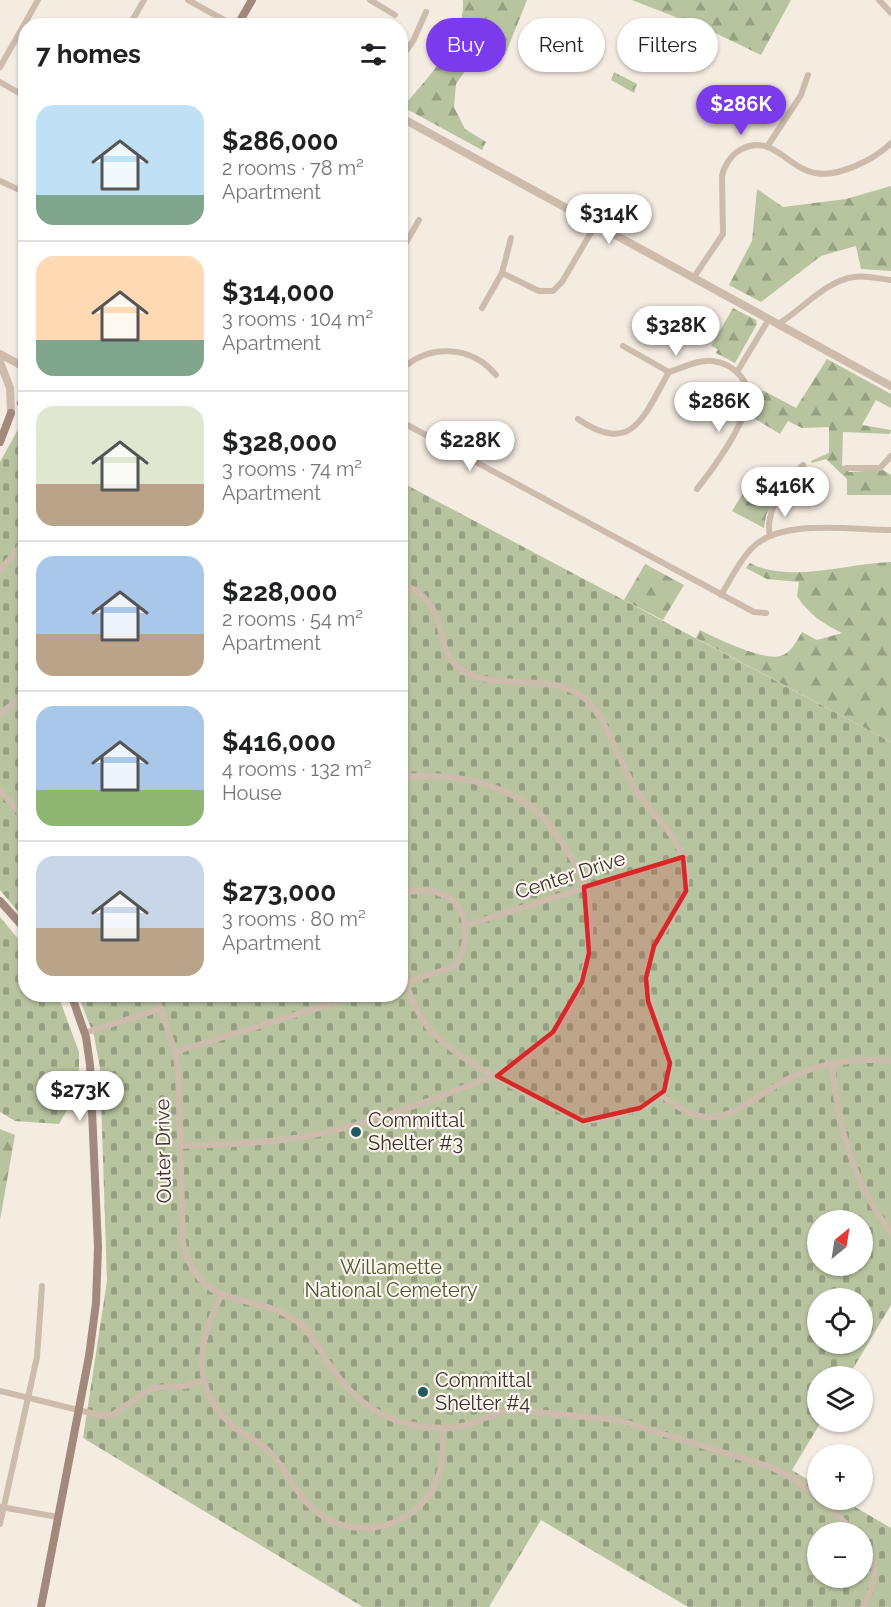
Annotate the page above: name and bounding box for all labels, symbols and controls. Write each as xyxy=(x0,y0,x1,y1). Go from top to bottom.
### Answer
chip: Buy xyxy=(426,18,506,72)
chip: Rent xyxy=(518,18,605,72)
chip: Filters xyxy=(617,18,718,72)
icon: filters xyxy=(357,38,390,71)
text: 7 homes xyxy=(36,39,141,69)
pin: $286K xyxy=(699,85,783,136)
text: $286K xyxy=(710,92,772,116)
text: $286,000 xyxy=(222,126,339,156)
icon: home xyxy=(84,129,156,201)
text: 2 rooms · 78 m² xyxy=(222,156,364,180)
text: Apartment xyxy=(222,180,321,204)
pin: $314K xyxy=(567,194,651,245)
text: $314K xyxy=(580,201,638,225)
text: $314,000 xyxy=(222,277,334,307)
icon: home xyxy=(84,280,156,352)
pin: $328K xyxy=(634,306,718,357)
text: 3 rooms · 104 m² xyxy=(222,307,373,331)
text: $328K xyxy=(646,313,706,337)
text: Apartment xyxy=(222,331,321,355)
pin: $286K xyxy=(677,382,761,433)
text: $286K xyxy=(688,389,750,413)
pin: $228K xyxy=(428,421,512,472)
text: $328,000 xyxy=(222,427,337,457)
text: $228K xyxy=(440,428,500,452)
icon: home xyxy=(84,430,156,502)
text: 3 rooms · 74 m² xyxy=(222,457,362,481)
pin: $416K xyxy=(743,467,827,518)
text: $416K xyxy=(755,474,815,498)
text: Apartment xyxy=(222,481,321,505)
text: $228,000 xyxy=(222,577,337,607)
icon: home xyxy=(84,580,156,652)
text: 2 rooms · 54 m² xyxy=(222,607,363,631)
text: Apartment xyxy=(222,631,321,655)
text: $416,000 xyxy=(222,727,336,757)
icon: home xyxy=(84,730,156,802)
text: 4 rooms · 132 m² xyxy=(222,757,371,781)
text: House xyxy=(222,781,282,805)
street label: Center Drive xyxy=(512,846,628,904)
text: $273,000 xyxy=(222,877,336,907)
icon: home xyxy=(84,880,156,952)
text: 3 rooms · 80 m² xyxy=(222,907,366,931)
text: Apartment xyxy=(222,931,321,955)
pin: $273K xyxy=(38,1071,122,1122)
text: $273K xyxy=(50,1078,110,1102)
street label: Outer Drive xyxy=(150,1098,176,1203)
place label: Committal Shelter #3 xyxy=(368,1108,465,1155)
marker: Committal Shelter #3 xyxy=(349,1125,363,1139)
north arrow xyxy=(807,1210,873,1276)
map controls xyxy=(807,1210,873,1588)
park label: Willamette National Cemetery xyxy=(304,1255,478,1302)
button: locate xyxy=(807,1288,873,1354)
button: layers xyxy=(807,1366,873,1432)
place label: Committal Shelter #4 xyxy=(435,1368,532,1415)
marker: Committal Shelter #4 xyxy=(416,1385,430,1399)
button: + xyxy=(807,1444,873,1510)
button: − xyxy=(807,1522,873,1588)

